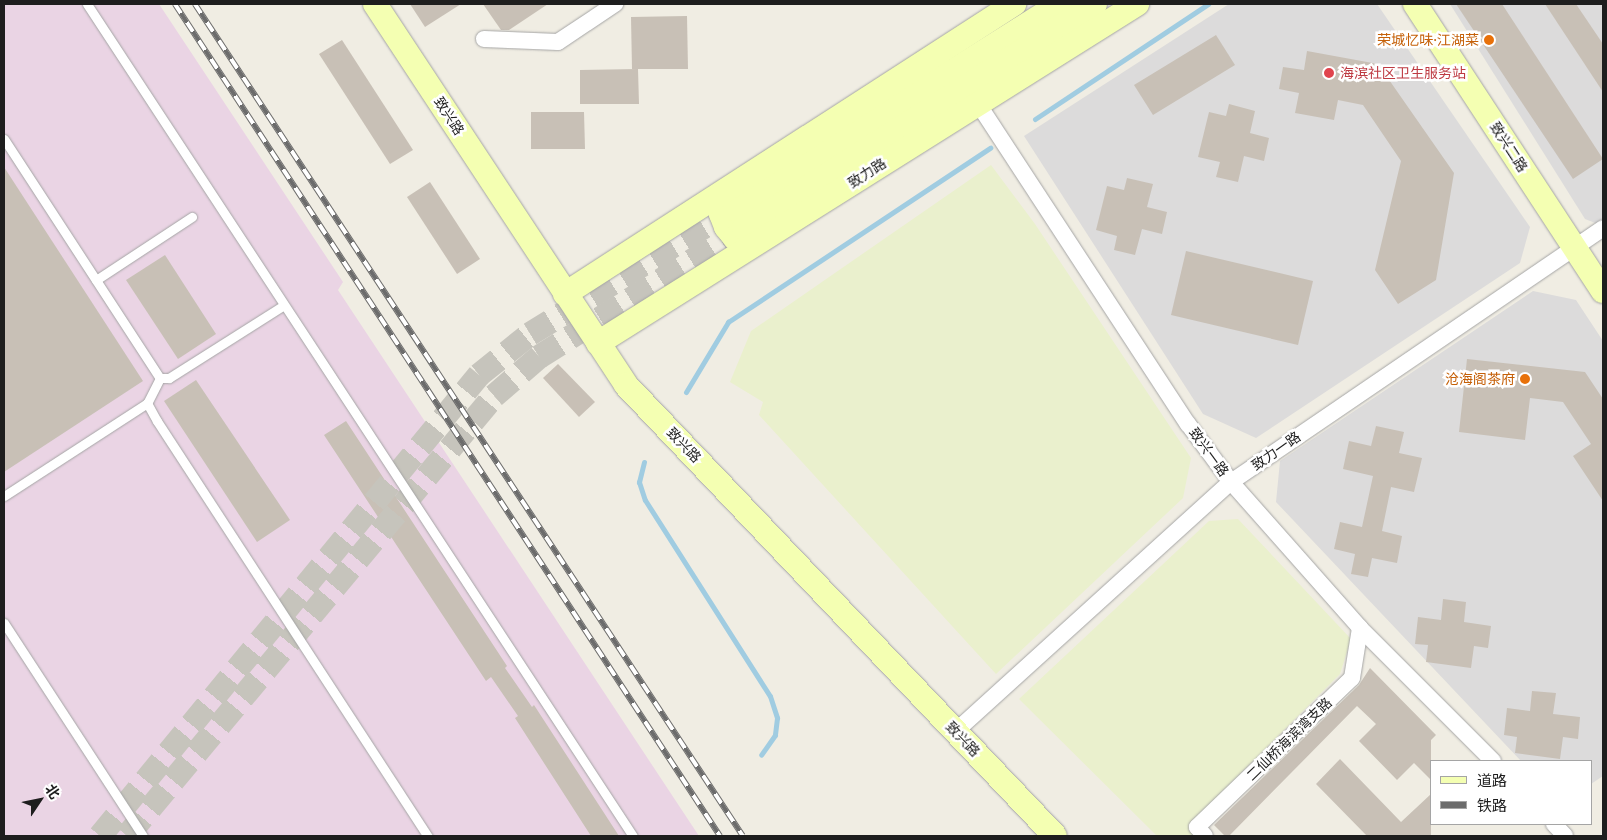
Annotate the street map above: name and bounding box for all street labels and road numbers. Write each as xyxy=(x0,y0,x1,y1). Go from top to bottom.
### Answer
street label: 致兴路 xyxy=(431,94,467,138)
street label: 致兴二路 xyxy=(1487,119,1531,175)
street label: 致力路 xyxy=(845,155,889,191)
street label: 致兴路 xyxy=(663,424,705,466)
street label: 致兴一路 xyxy=(1186,424,1232,480)
street label: 致力一路 xyxy=(1248,428,1304,474)
street label: 二仙桥海滨湾支路 xyxy=(1243,694,1335,784)
street label: 致兴路 xyxy=(942,718,984,760)

